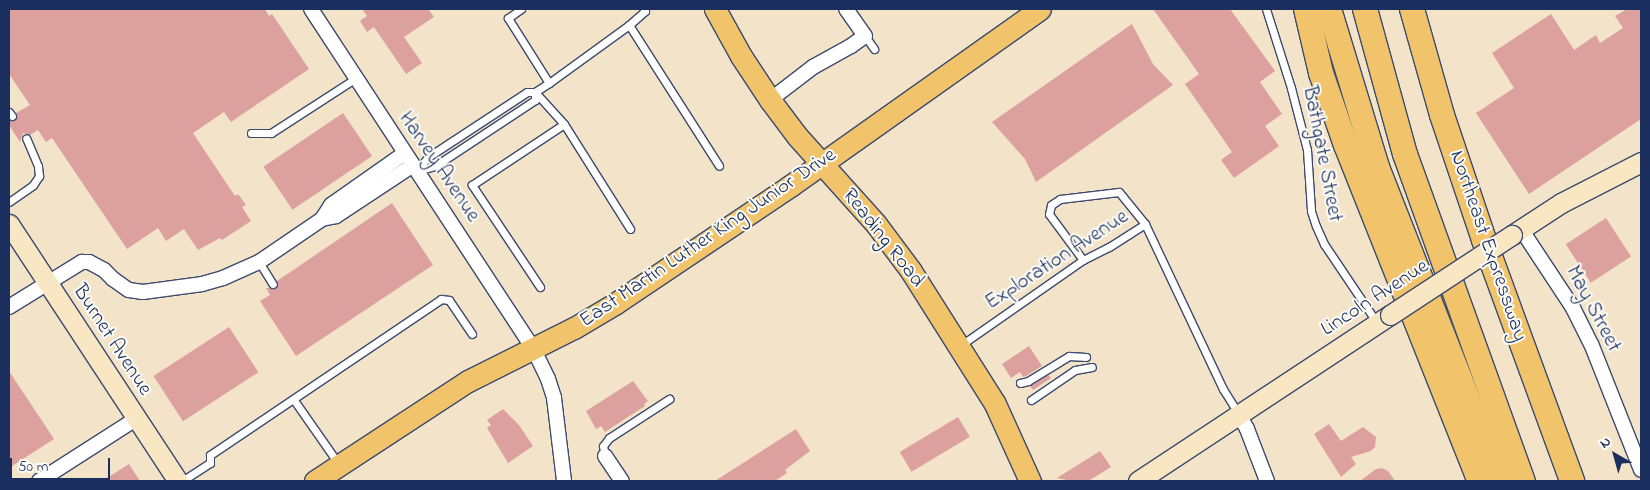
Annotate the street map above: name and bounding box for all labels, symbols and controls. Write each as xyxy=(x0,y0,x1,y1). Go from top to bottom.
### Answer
street label: Bathgate Street xyxy=(1296,84,1348,224)
street label: Harvey Avenue xyxy=(393,107,485,227)
street label: East Martin Luther King Junior Drive xyxy=(575,143,841,333)
street label: Northeast Expressway xyxy=(1444,147,1532,345)
street label: Reading Road xyxy=(837,183,929,293)
street label: Exploration Avenue xyxy=(981,204,1133,316)
street label: Lincoln Avenue xyxy=(1316,254,1434,342)
street label: May Street xyxy=(1560,262,1626,356)
street label: Burnet Avenue xyxy=(67,280,157,400)
north arrow xyxy=(1590,430,1640,480)
text: N xyxy=(1595,432,1616,454)
scale bar xyxy=(12,448,112,480)
text: 50 m xyxy=(18,456,48,478)

